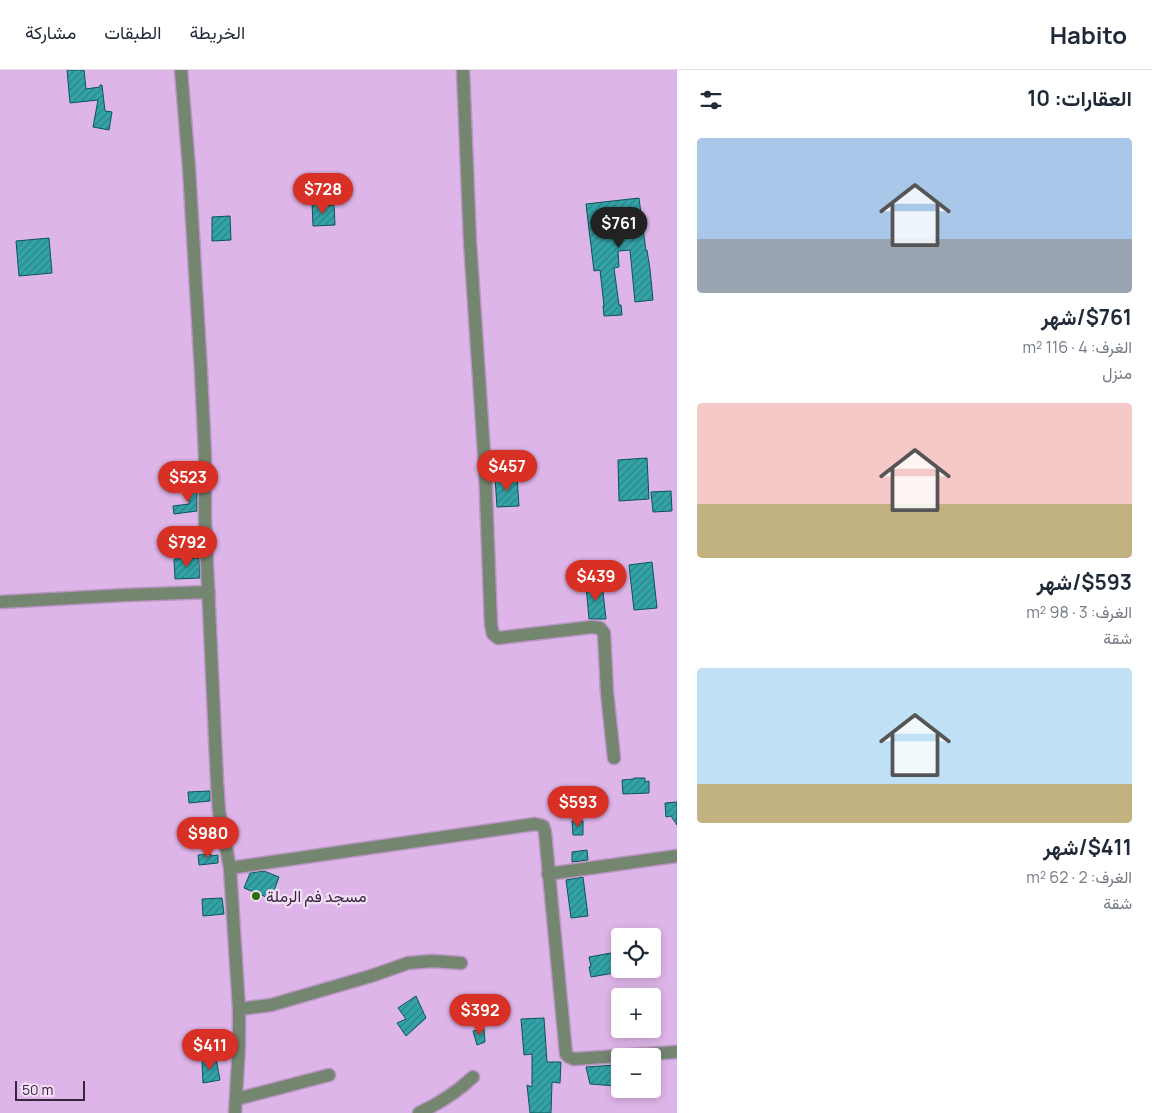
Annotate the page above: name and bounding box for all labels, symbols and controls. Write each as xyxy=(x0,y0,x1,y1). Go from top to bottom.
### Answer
text: Habito xyxy=(1050,18,1127,51)
text: مشاركة xyxy=(25,20,76,44)
text: الطبقات xyxy=(104,20,161,44)
text: الخريطة xyxy=(189,20,245,44)
text: العقارات: 10 xyxy=(1027,84,1132,112)
icon: filters xyxy=(697,86,725,114)
icon: home xyxy=(870,170,960,260)
pin: $728 xyxy=(293,172,353,215)
text: $728 xyxy=(304,178,342,200)
pin: $761 xyxy=(589,206,649,249)
text: $761 xyxy=(601,212,637,234)
text: $761/شهر xyxy=(1041,303,1132,331)
text: الغرف: 4 · 116 m² xyxy=(1023,336,1132,358)
text: منزل xyxy=(1102,362,1132,384)
icon: home xyxy=(870,435,960,525)
pin: $457 xyxy=(477,450,537,492)
text: $457 xyxy=(488,455,526,477)
pin: $523 xyxy=(158,460,218,503)
text: $523 xyxy=(169,466,207,488)
pin: $792 xyxy=(157,526,217,568)
text: $792 xyxy=(168,531,206,553)
pin: $439 xyxy=(566,560,626,602)
text: $439 xyxy=(576,565,616,587)
text: $593/شهر xyxy=(1037,568,1132,596)
text: الغرف: 3 · 98 m² xyxy=(1026,601,1132,623)
text: شقة xyxy=(1103,627,1132,649)
icon: home xyxy=(870,700,960,790)
pin: $593 xyxy=(548,786,608,828)
text: $593 xyxy=(559,791,597,813)
pin: $980 xyxy=(178,816,238,859)
text: $980 xyxy=(188,822,228,844)
text: $411/شهر xyxy=(1043,833,1132,861)
text: الغرف: 2 · 62 m² xyxy=(1026,866,1132,888)
place label: مسجد فم الرملة xyxy=(266,885,366,907)
marker: مسجد فم الرملة xyxy=(250,890,262,902)
text: شقة xyxy=(1103,892,1132,914)
map controls xyxy=(611,928,661,1098)
button: locate xyxy=(611,928,661,978)
button: + xyxy=(611,988,661,1038)
pin: $392 xyxy=(450,994,510,1036)
text: $392 xyxy=(461,999,499,1021)
pin: $411 xyxy=(180,1028,240,1071)
text: $411 xyxy=(193,1034,227,1056)
button: − xyxy=(611,1048,661,1098)
scale bar xyxy=(15,1078,85,1101)
text: 50 m xyxy=(22,1080,53,1099)

